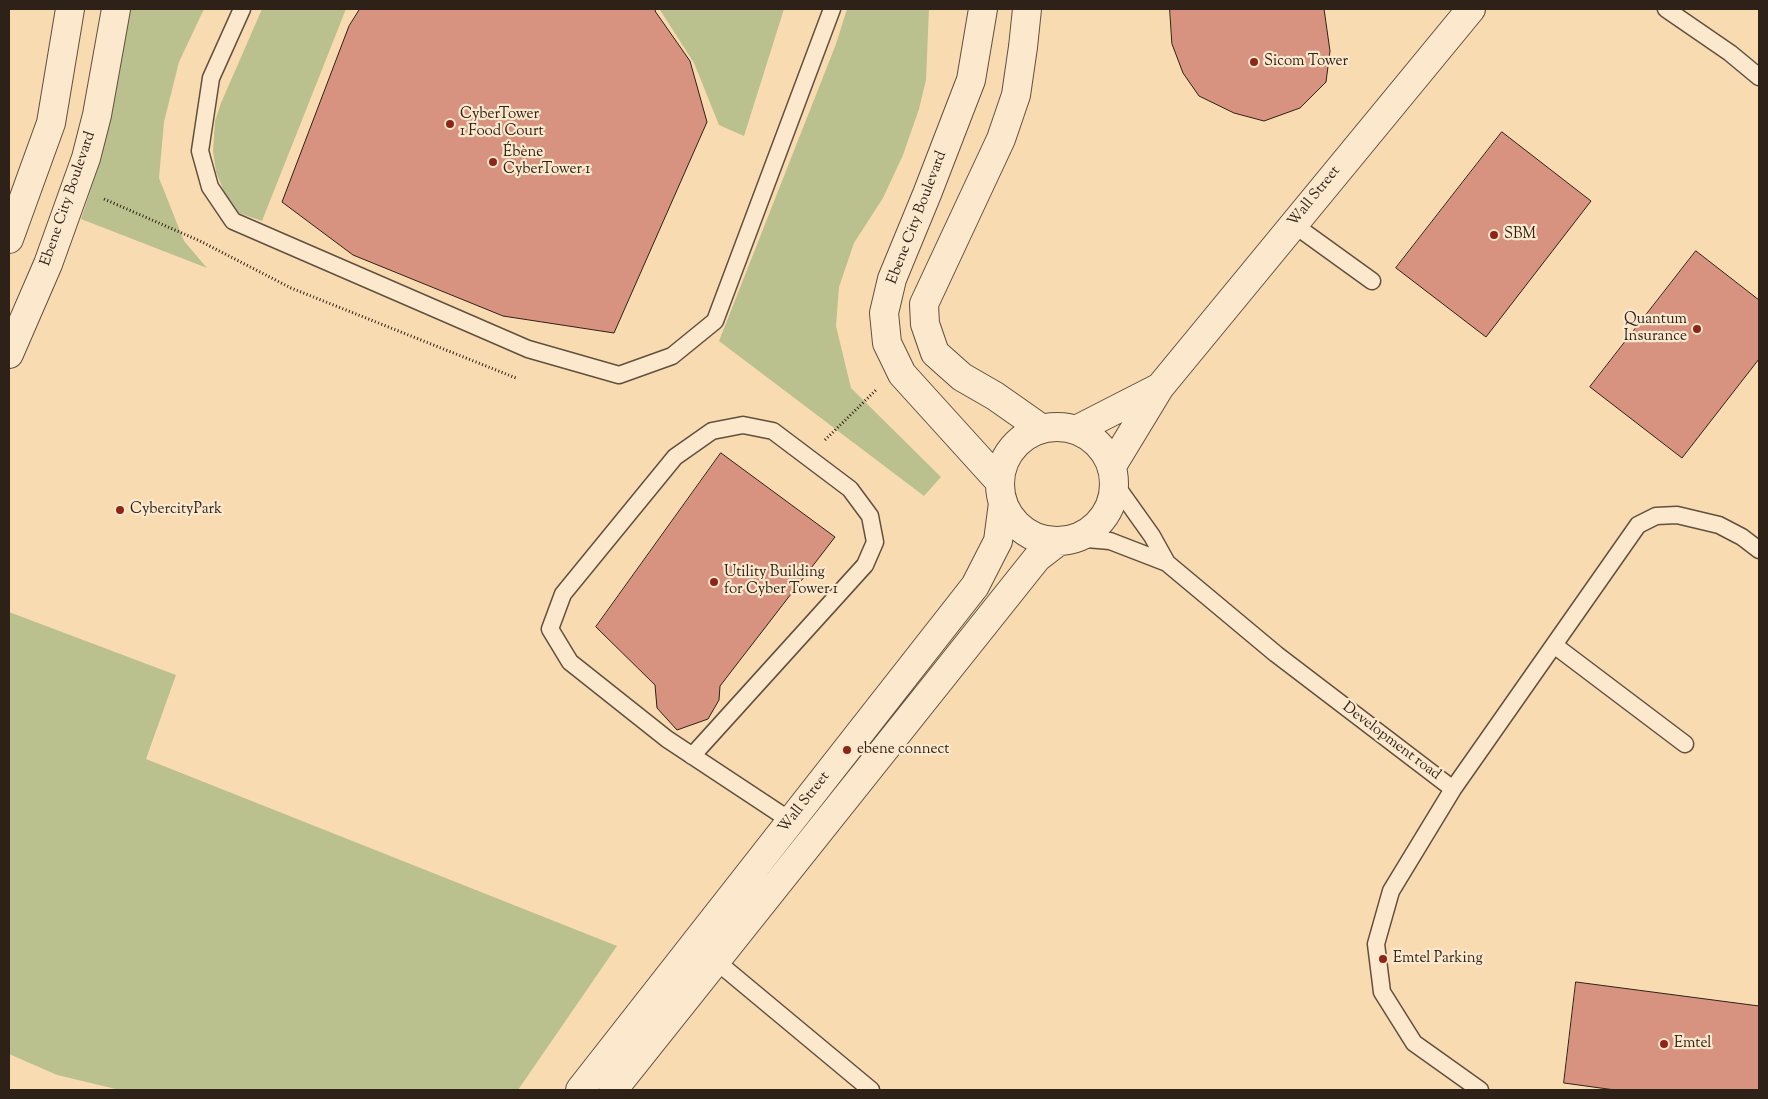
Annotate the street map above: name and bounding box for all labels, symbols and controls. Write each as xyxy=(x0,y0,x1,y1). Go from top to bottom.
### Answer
place label: Sicom Tower xyxy=(1264,53,1348,71)
marker: Sicom Tower xyxy=(1248,56,1260,68)
place label: CyberTower 1 Food Court xyxy=(460,106,544,141)
marker: CyberTower 1 Food Court xyxy=(444,118,456,130)
street label: Ebene City Boulevard xyxy=(38,129,100,269)
place label: Ébène CyberTower 1 xyxy=(503,144,590,179)
street label: Ebene City Boulevard xyxy=(884,149,952,287)
marker: Ébène CyberTower 1 xyxy=(487,156,499,168)
street label: Wall Street xyxy=(1285,163,1345,231)
place label: SBM xyxy=(1504,226,1536,244)
marker: SBM xyxy=(1488,229,1500,241)
place label: Quantum Insurance xyxy=(1624,311,1687,346)
marker: Quantum Insurance xyxy=(1691,323,1703,335)
place label: CybercityPark xyxy=(130,501,222,519)
marker: CybercityPark xyxy=(114,504,126,516)
place label: Utility Building for Cyber Tower 1 xyxy=(724,564,838,599)
marker: Utility Building for Cyber Tower 1 xyxy=(708,576,720,588)
street label: Development road xyxy=(1338,699,1444,785)
place label: ebene connect xyxy=(857,741,949,759)
marker: ebene connect xyxy=(841,744,853,756)
street label: Wall Street xyxy=(775,769,835,837)
place label: Emtel Parking xyxy=(1393,950,1483,968)
marker: Emtel Parking xyxy=(1377,953,1389,965)
place label: Emtel xyxy=(1674,1035,1712,1053)
marker: Emtel xyxy=(1658,1038,1670,1050)

